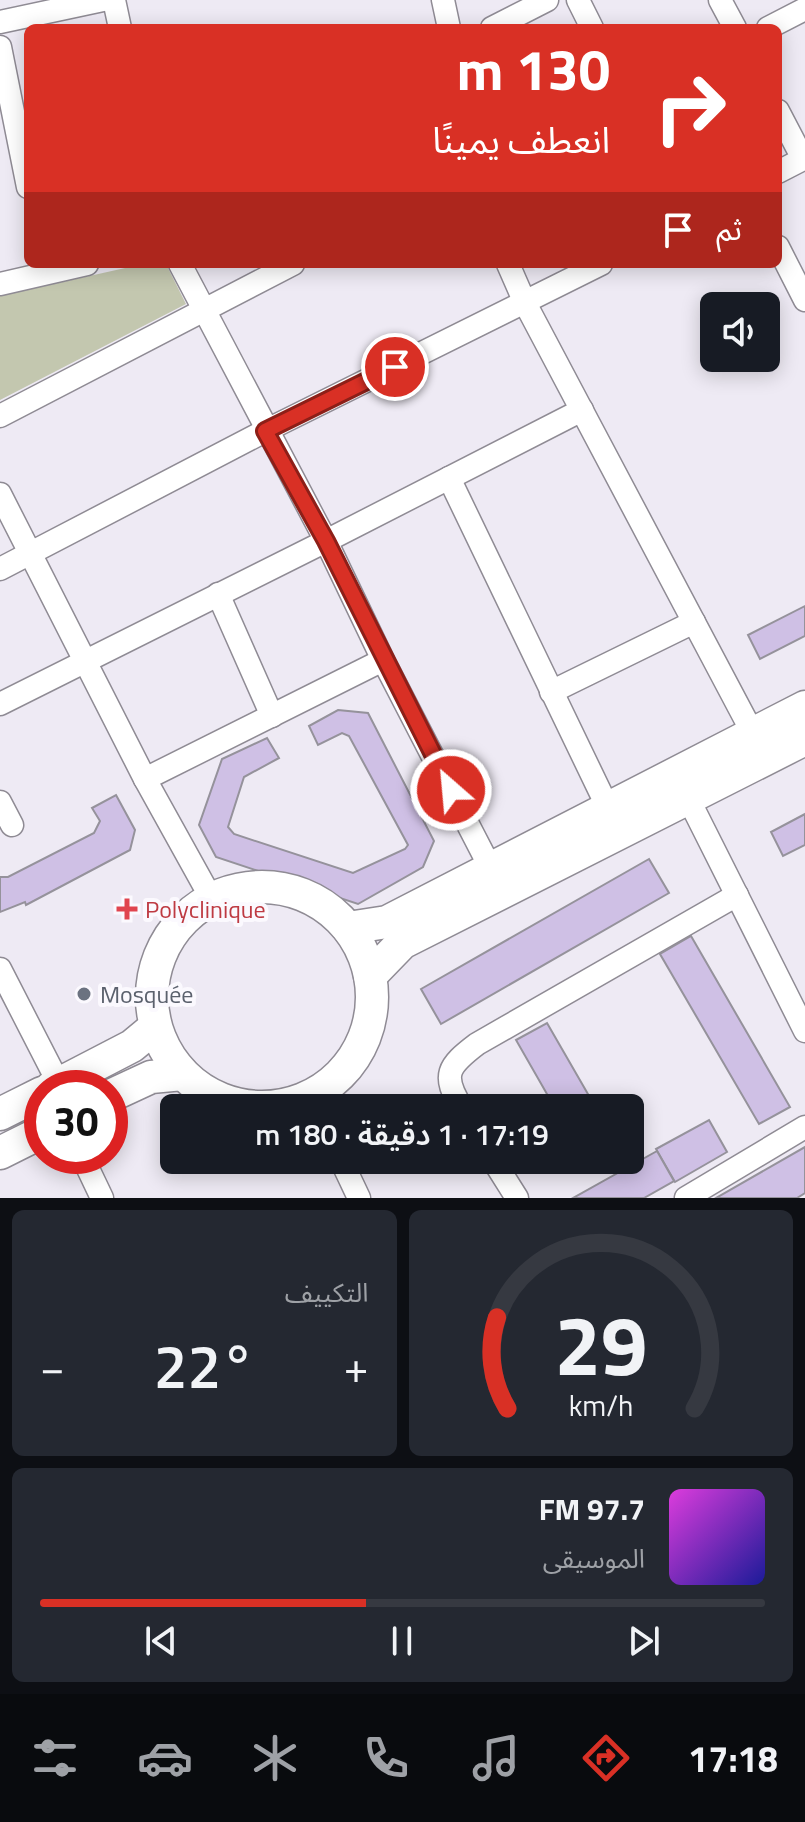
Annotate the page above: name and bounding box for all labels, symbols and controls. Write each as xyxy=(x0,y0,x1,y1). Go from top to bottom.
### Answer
text: 130 m xyxy=(457,27,610,112)
icon: right xyxy=(638,56,742,160)
text: انعطف يمينًا xyxy=(432,112,610,167)
text: ثم xyxy=(716,206,742,252)
icon: arrive xyxy=(656,208,700,252)
map controls xyxy=(700,292,780,372)
button: sound xyxy=(700,292,780,372)
pin xyxy=(361,333,429,401)
icon: arrive xyxy=(373,345,417,389)
position arrow xyxy=(409,748,493,832)
place label: Polyclinique xyxy=(145,891,266,927)
marker: Polyclinique xyxy=(116,898,138,920)
place label: Mosquée xyxy=(100,976,193,1012)
marker: Mosquée xyxy=(75,985,93,1003)
speed limit sign: 30 xyxy=(24,1070,128,1174)
text: 17:19 · 1 دقيقة · 180 m xyxy=(255,1111,549,1157)
text: التكييف xyxy=(285,1273,369,1312)
text: 29 xyxy=(554,1280,647,1406)
text: 22° xyxy=(154,1320,255,1411)
text: − xyxy=(40,1333,65,1400)
text: + xyxy=(344,1333,369,1400)
text: km/h xyxy=(568,1384,633,1427)
text: 97.7 FM xyxy=(539,1486,645,1532)
text: الموسيقى xyxy=(543,1539,645,1578)
icon: previous xyxy=(139,1619,183,1663)
icon: pause xyxy=(380,1619,424,1663)
icon: next xyxy=(622,1619,666,1663)
icon: filters xyxy=(27,1730,83,1786)
icon: car xyxy=(137,1730,193,1786)
icon: climate xyxy=(247,1730,303,1786)
icon: phone xyxy=(358,1730,414,1786)
icon: music xyxy=(468,1730,524,1786)
icon: directions xyxy=(578,1730,634,1786)
text: 17:18 xyxy=(688,1731,778,1786)

